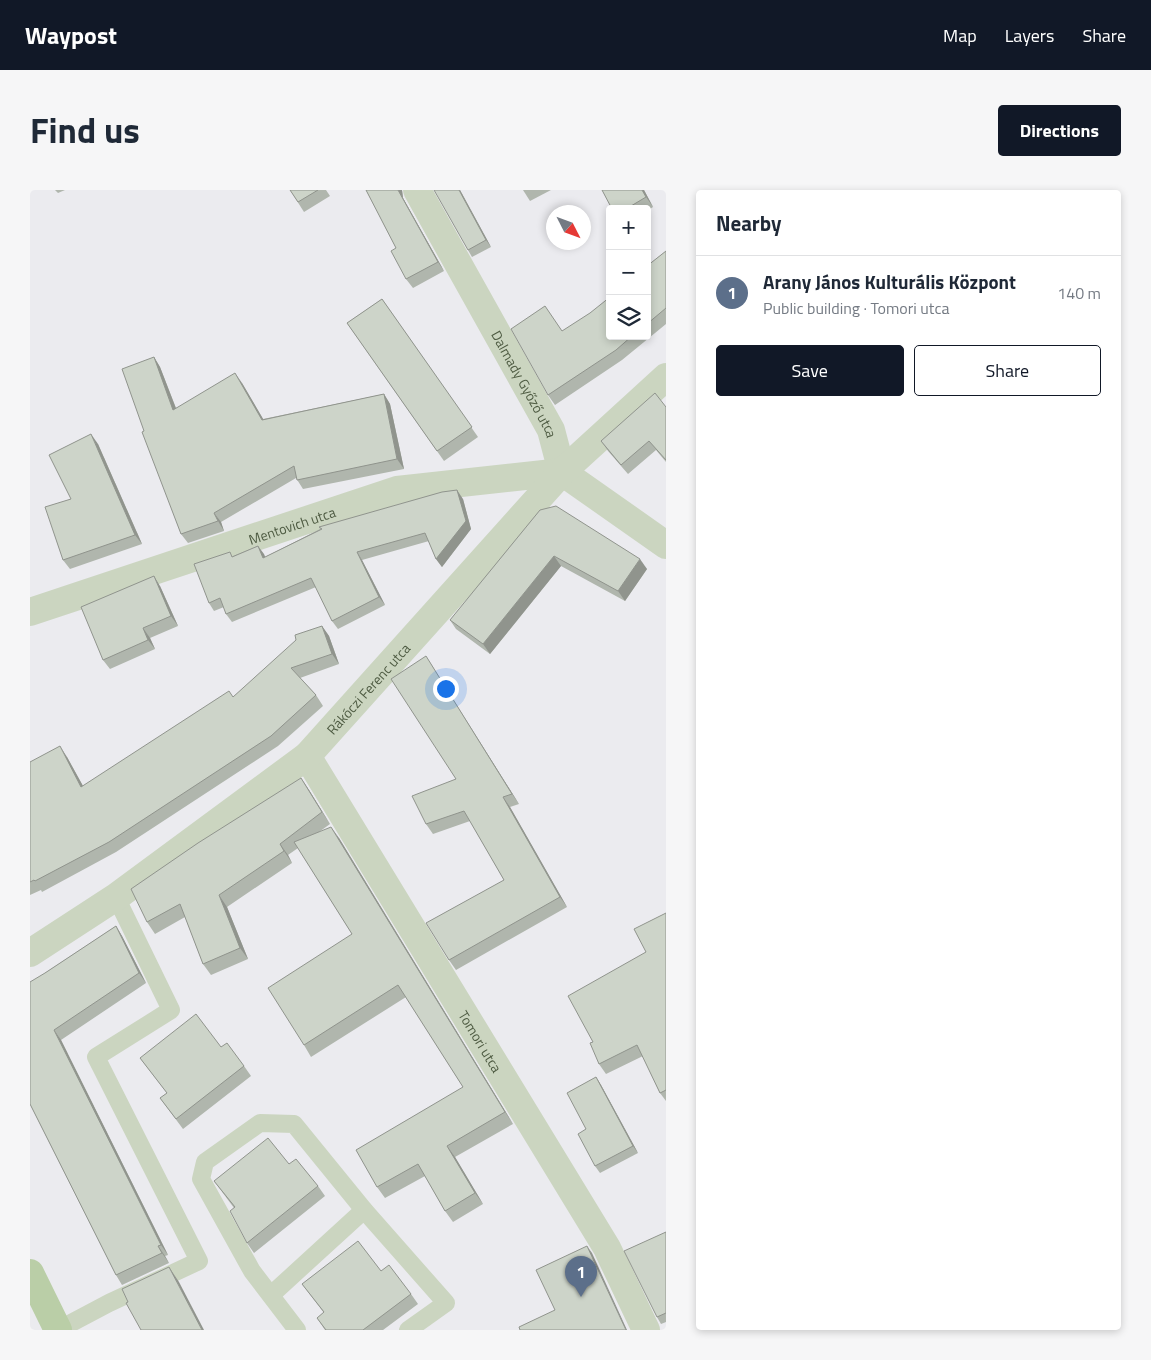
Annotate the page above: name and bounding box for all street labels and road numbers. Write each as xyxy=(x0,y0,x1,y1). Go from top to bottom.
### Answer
street label: Dalmady Győző utca xyxy=(487,326,563,440)
street label: Mentovich utca xyxy=(246,501,338,549)
street label: Rákóczi Ferenc utca xyxy=(321,638,414,739)
street label: Tomori utca xyxy=(454,1006,508,1076)

